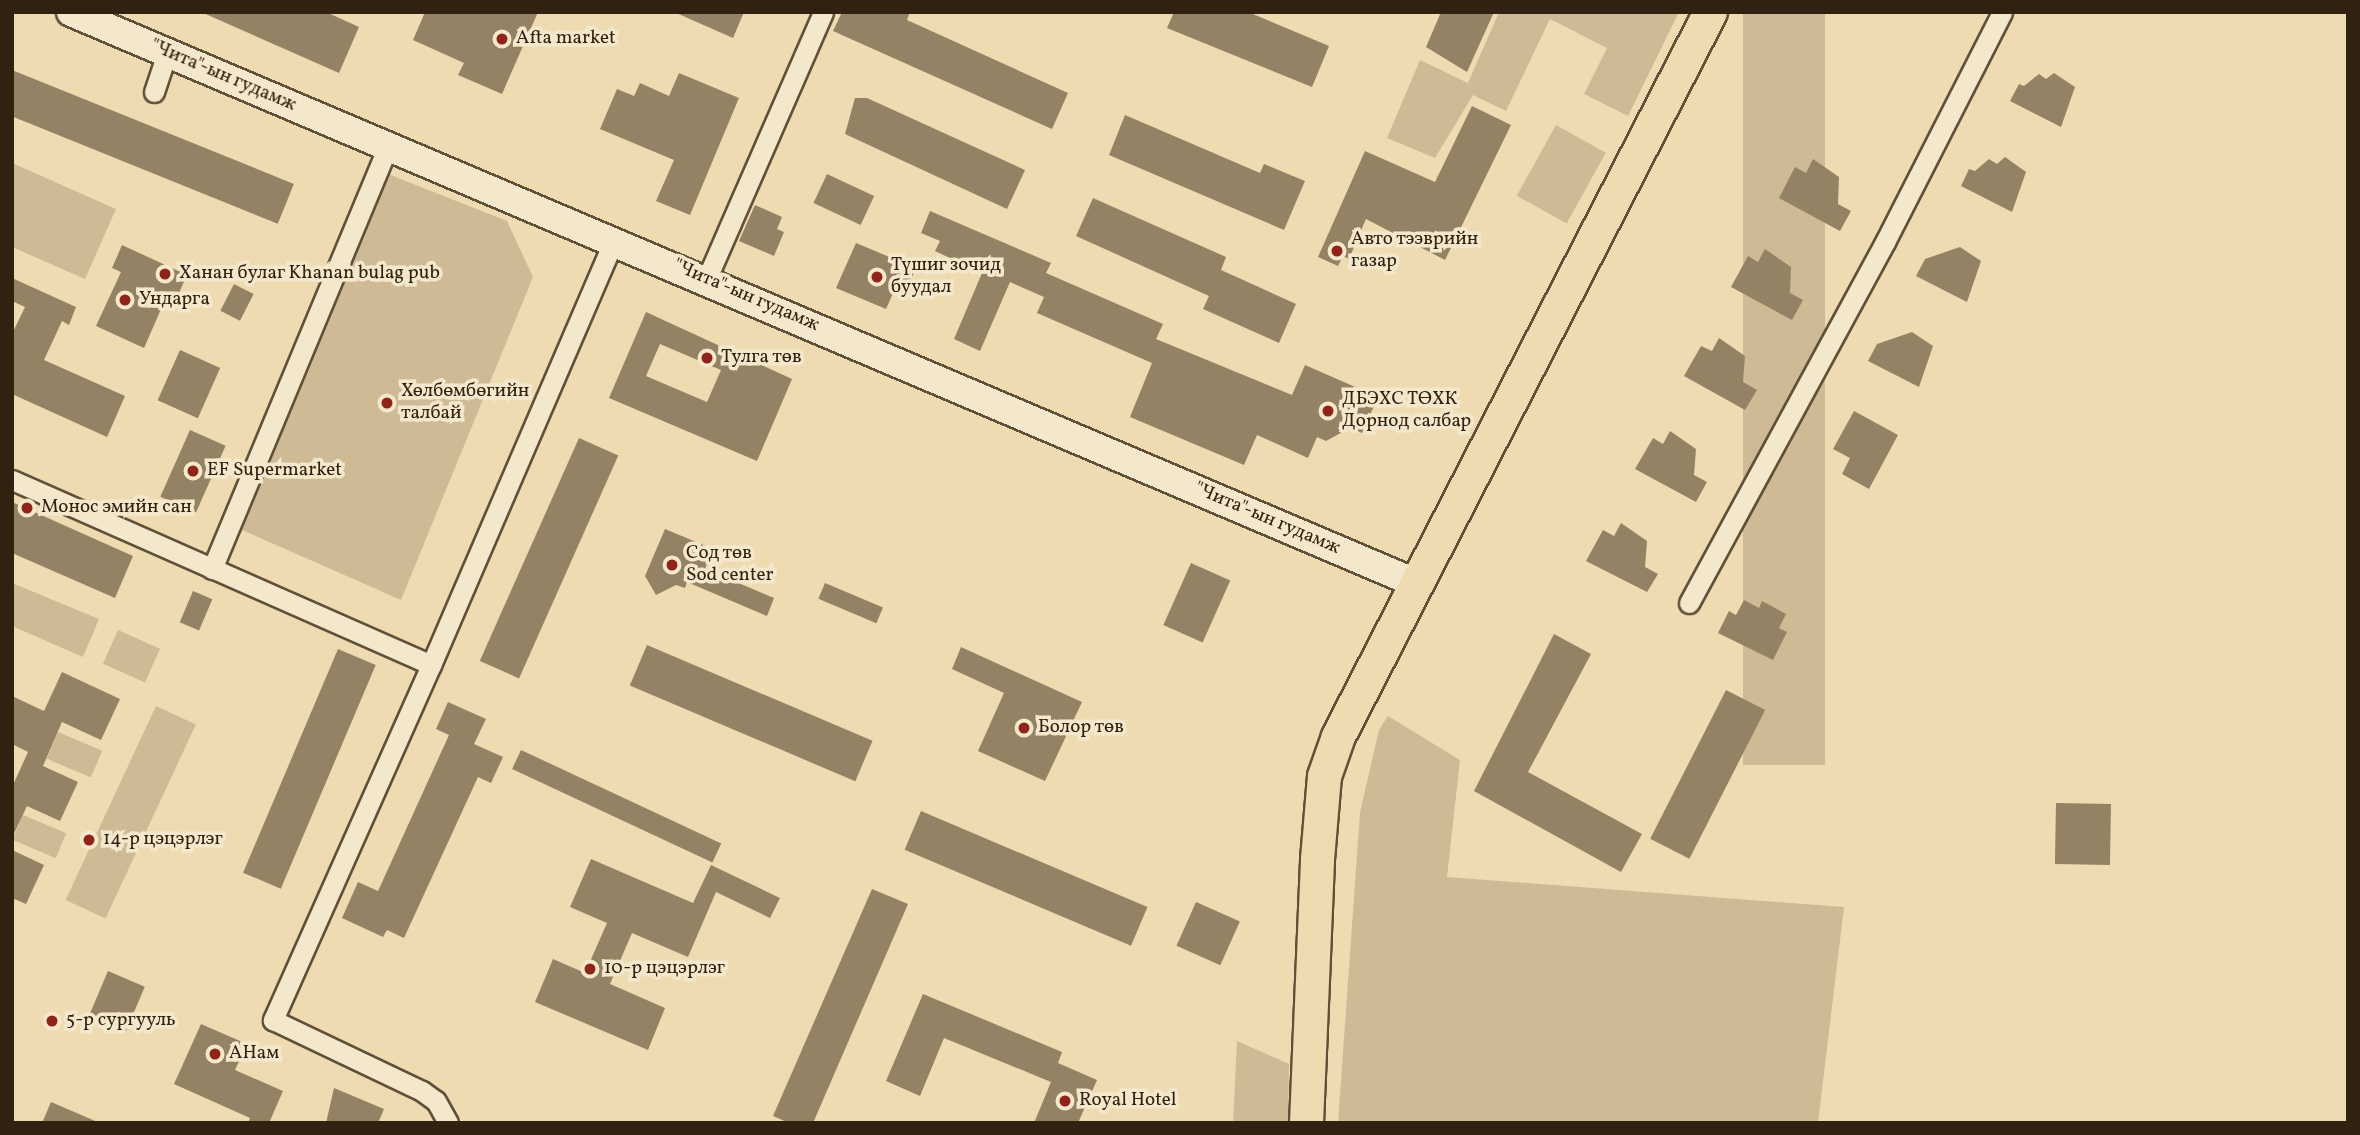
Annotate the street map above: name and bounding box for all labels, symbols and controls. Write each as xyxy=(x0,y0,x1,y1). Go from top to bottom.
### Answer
place label: Afta market xyxy=(516,28,616,50)
marker: Afta market xyxy=(494,31,510,47)
street label: "Чита"-ын гудамж xyxy=(146,35,300,117)
place label: Авто тээврийн газар xyxy=(1351,229,1479,273)
marker: Авто тээврийн газар xyxy=(1329,243,1345,259)
street label: "Чита"-ын гудамж xyxy=(669,255,823,337)
place label: Түшиг зочид буудал xyxy=(891,255,1002,299)
place label: Ханан булаг Khanan bulag pub xyxy=(179,263,440,285)
marker: Ханан булаг Khanan bulag pub xyxy=(157,266,173,282)
marker: Түшиг зочид буудал xyxy=(869,269,885,285)
place label: Ундарга xyxy=(139,289,210,311)
marker: Ундарга xyxy=(117,292,133,308)
place label: Тулга төв xyxy=(721,347,802,369)
marker: Тулга төв xyxy=(699,350,715,366)
place label: Хөлбөмбөгийн талбай xyxy=(401,381,529,425)
place label: ДБЭХС ТӨХК Дорнод салбар xyxy=(1342,389,1471,433)
marker: Хөлбөмбөгийн талбай xyxy=(379,395,395,411)
marker: ДБЭХС ТӨХК Дорнод салбар xyxy=(1320,403,1336,419)
place label: EF Supermarket xyxy=(207,460,342,482)
marker: EF Supermarket xyxy=(185,463,201,479)
street label: "Чита"-ын гудамж xyxy=(1190,478,1344,560)
place label: Монос эмийн сан xyxy=(41,497,192,519)
marker: Монос эмийн сан xyxy=(19,500,35,516)
place label: Сод төв Sod center xyxy=(686,543,773,587)
marker: Сод төв Sod center xyxy=(664,557,680,573)
place label: Болор төв xyxy=(1038,717,1124,739)
marker: Болор төв xyxy=(1016,720,1032,736)
place label: 14-р цэцэрлэг xyxy=(103,829,223,851)
marker: 14-р цэцэрлэг xyxy=(81,832,97,848)
place label: 10-р цэцэрлэг xyxy=(604,958,725,980)
marker: 10-р цэцэрлэг xyxy=(582,961,598,977)
place label: 5-р сургууль xyxy=(66,1010,176,1032)
marker: 5-р сургууль xyxy=(44,1013,60,1029)
place label: АНам xyxy=(229,1043,279,1065)
marker: АНам xyxy=(207,1046,223,1062)
place label: Royal Hotel xyxy=(1079,1090,1176,1112)
marker: Royal Hotel xyxy=(1057,1093,1073,1109)

